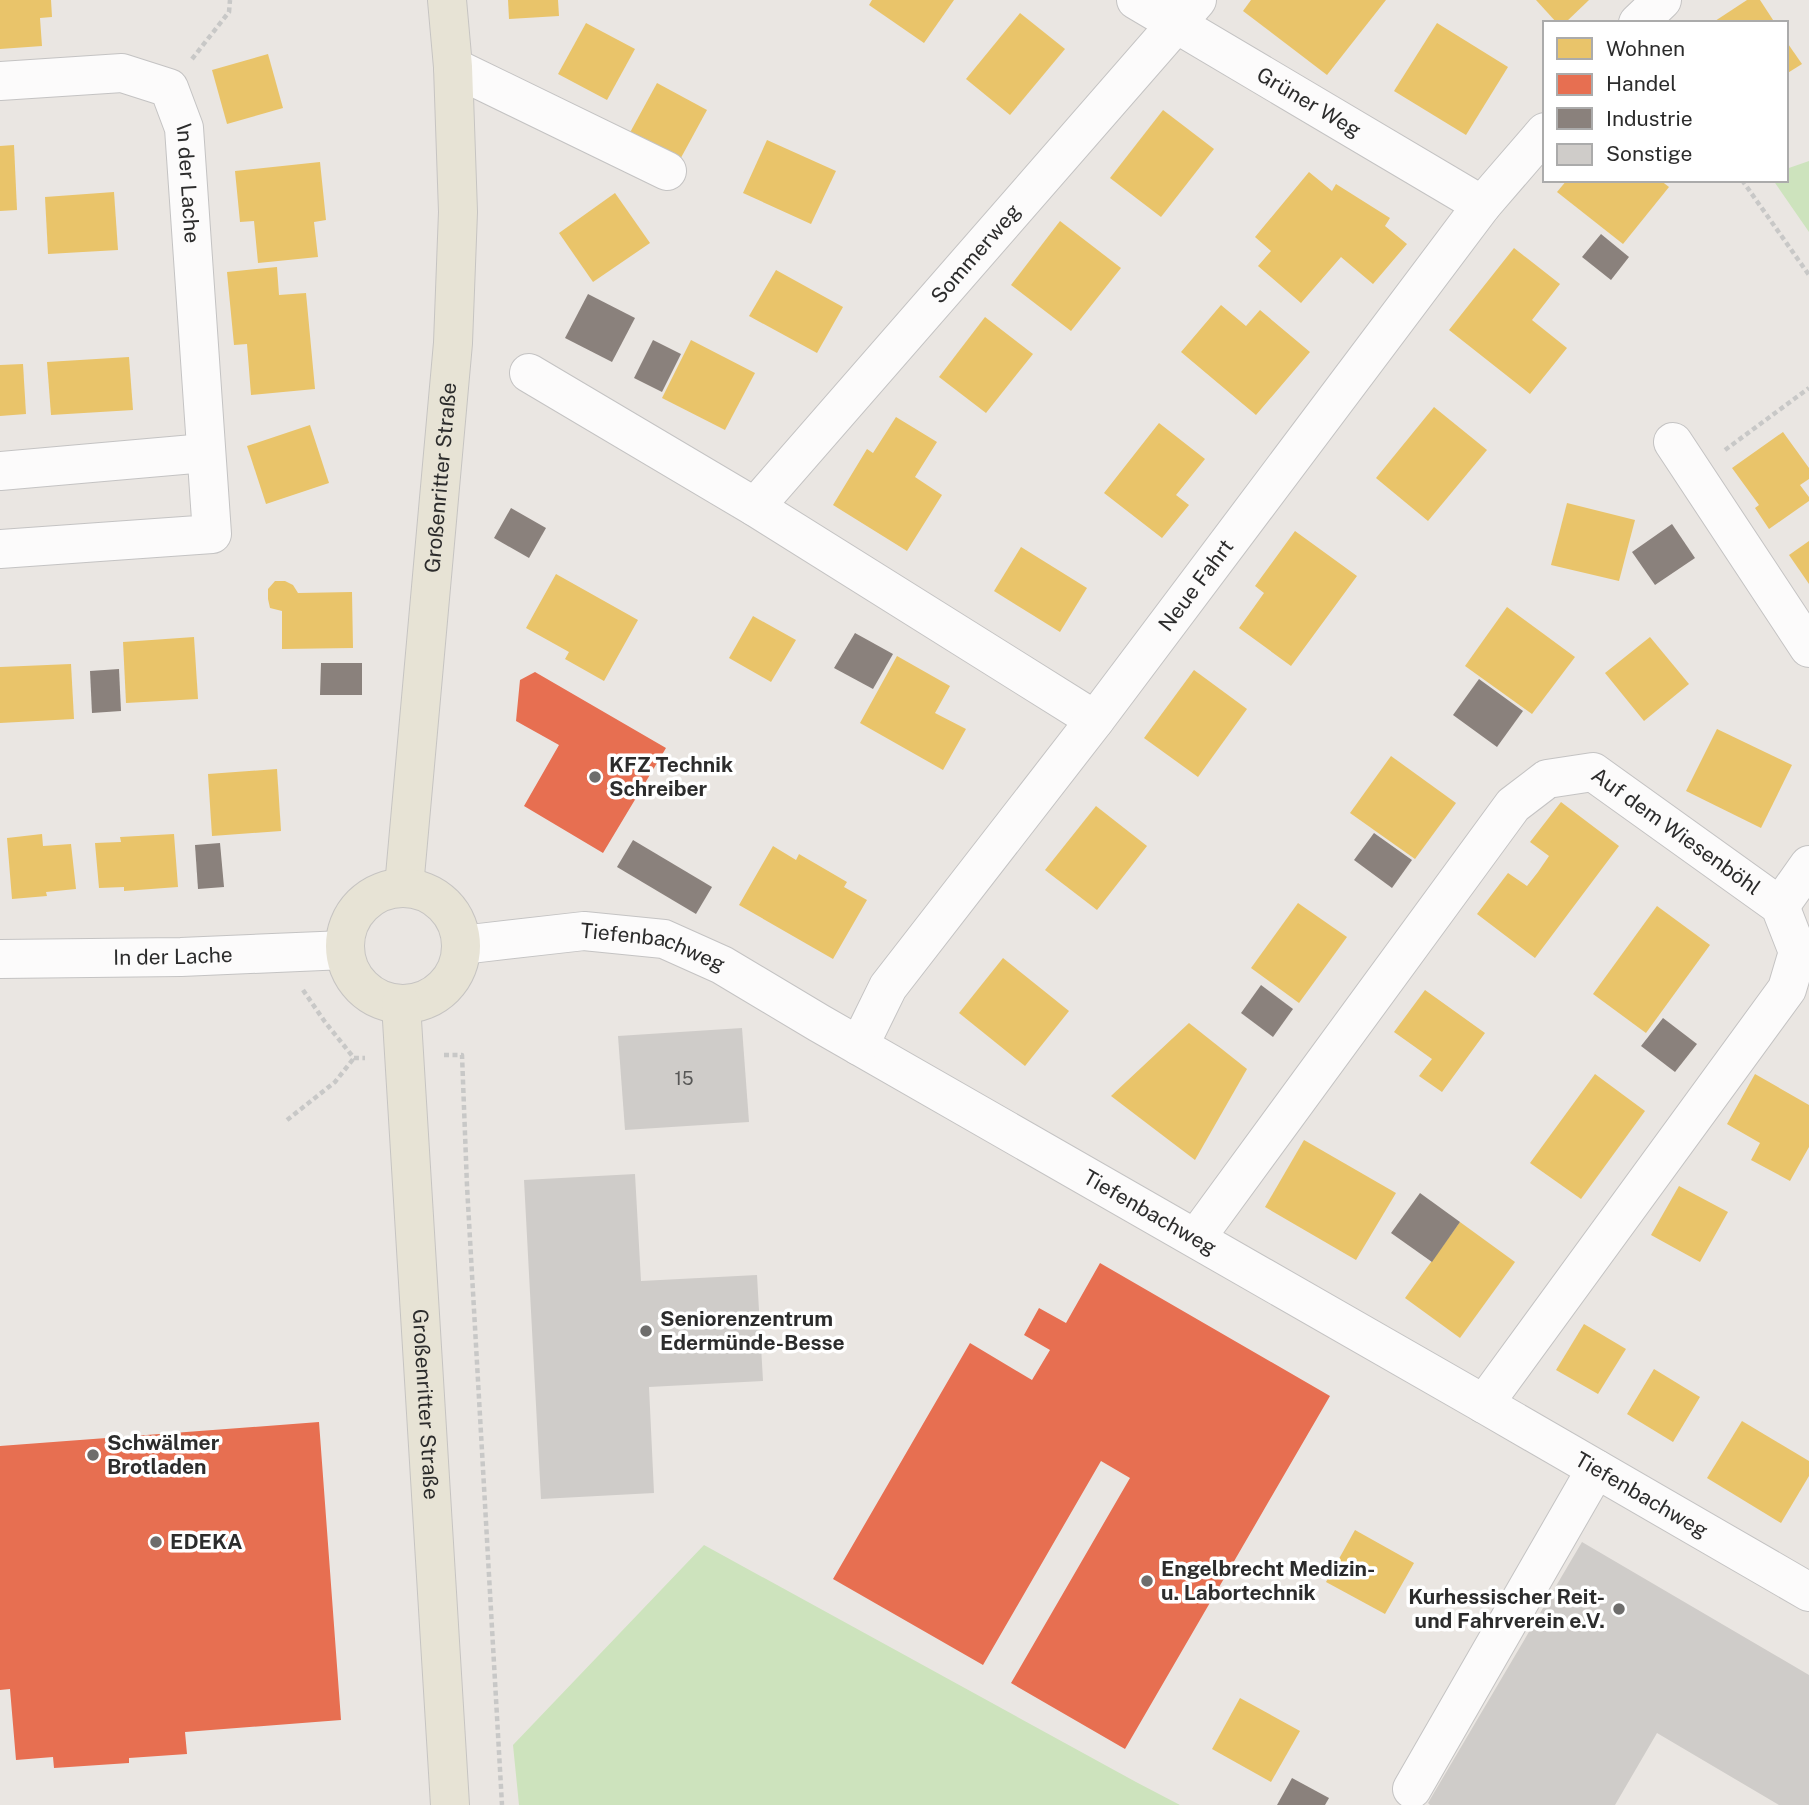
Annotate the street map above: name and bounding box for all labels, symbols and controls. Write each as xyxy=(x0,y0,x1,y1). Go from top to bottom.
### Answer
legend xyxy=(1543,21,1788,182)
text: Wohnen xyxy=(1606,36,1685,61)
street label: Grüner Weg xyxy=(1253,61,1366,143)
text: Handel xyxy=(1606,71,1677,96)
text: Industrie xyxy=(1606,106,1693,131)
street label: In der Lache xyxy=(171,120,205,244)
text: Sonstige xyxy=(1606,141,1692,166)
street label: Sommerweg xyxy=(925,199,1026,308)
street label: Großenritter Straße xyxy=(419,381,461,574)
street label: Neue Fahrt xyxy=(1153,534,1238,636)
place label: KFZ Technik Schreiber xyxy=(609,752,733,801)
street label: Auf dem Wiesenböhl xyxy=(1587,762,1766,900)
marker: KFZ Technik Schreiber xyxy=(587,769,603,785)
street label: Tiefenbachweg xyxy=(579,918,729,977)
street label: In der Lache xyxy=(113,942,233,970)
house number: 15 xyxy=(675,1068,693,1089)
street label: Tiefenbachweg xyxy=(1079,1164,1221,1260)
place label: Seniorenzentrum Edermünde-Besse xyxy=(660,1306,845,1355)
street label: Großenritter Straße xyxy=(408,1308,444,1500)
marker: Seniorenzentrum Edermünde-Besse xyxy=(638,1323,654,1339)
place label: Schwälmer Brotladen xyxy=(107,1430,220,1479)
street label: Tiefenbachweg xyxy=(1571,1446,1713,1543)
marker: Schwälmer Brotladen xyxy=(85,1447,101,1463)
place label: EDEKA xyxy=(170,1529,243,1554)
marker: EDEKA xyxy=(148,1534,164,1550)
place label: Engelbrecht Medizin- u. Labortechnik xyxy=(1161,1556,1375,1605)
marker: Engelbrecht Medizin- u. Labortechnik xyxy=(1139,1573,1155,1589)
place label: Kurhessischer Reit- und Fahrverein e.V. xyxy=(1408,1584,1605,1633)
marker: Kurhessischer Reit- und Fahrverein e.V. xyxy=(1611,1601,1627,1617)

